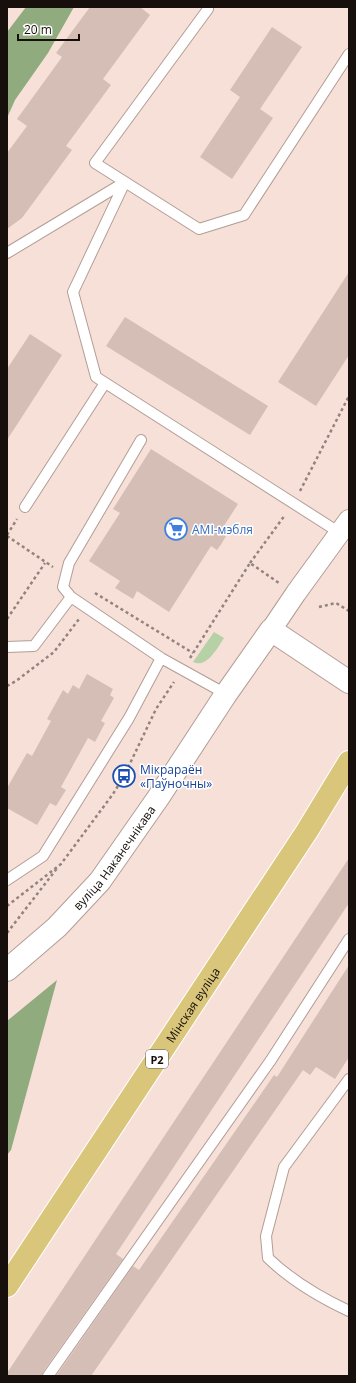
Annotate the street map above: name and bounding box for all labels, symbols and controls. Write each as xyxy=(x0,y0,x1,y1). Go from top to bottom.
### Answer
scale bar xyxy=(18,16,79,42)
text: 20 m xyxy=(24,21,52,38)
supermarket icon: AMI-мэбля xyxy=(163,516,189,542)
place label: AMI-мэбля xyxy=(192,521,253,538)
place label: Мікрараён «Паўночны» xyxy=(140,761,212,792)
bus stop icon: Мікрараён «Паўночны» xyxy=(111,763,137,789)
street label: вуліца Наканечнікава xyxy=(69,802,159,913)
street label: Мінская вуліца xyxy=(162,964,223,1046)
road number: Р2 xyxy=(146,1050,168,1068)

